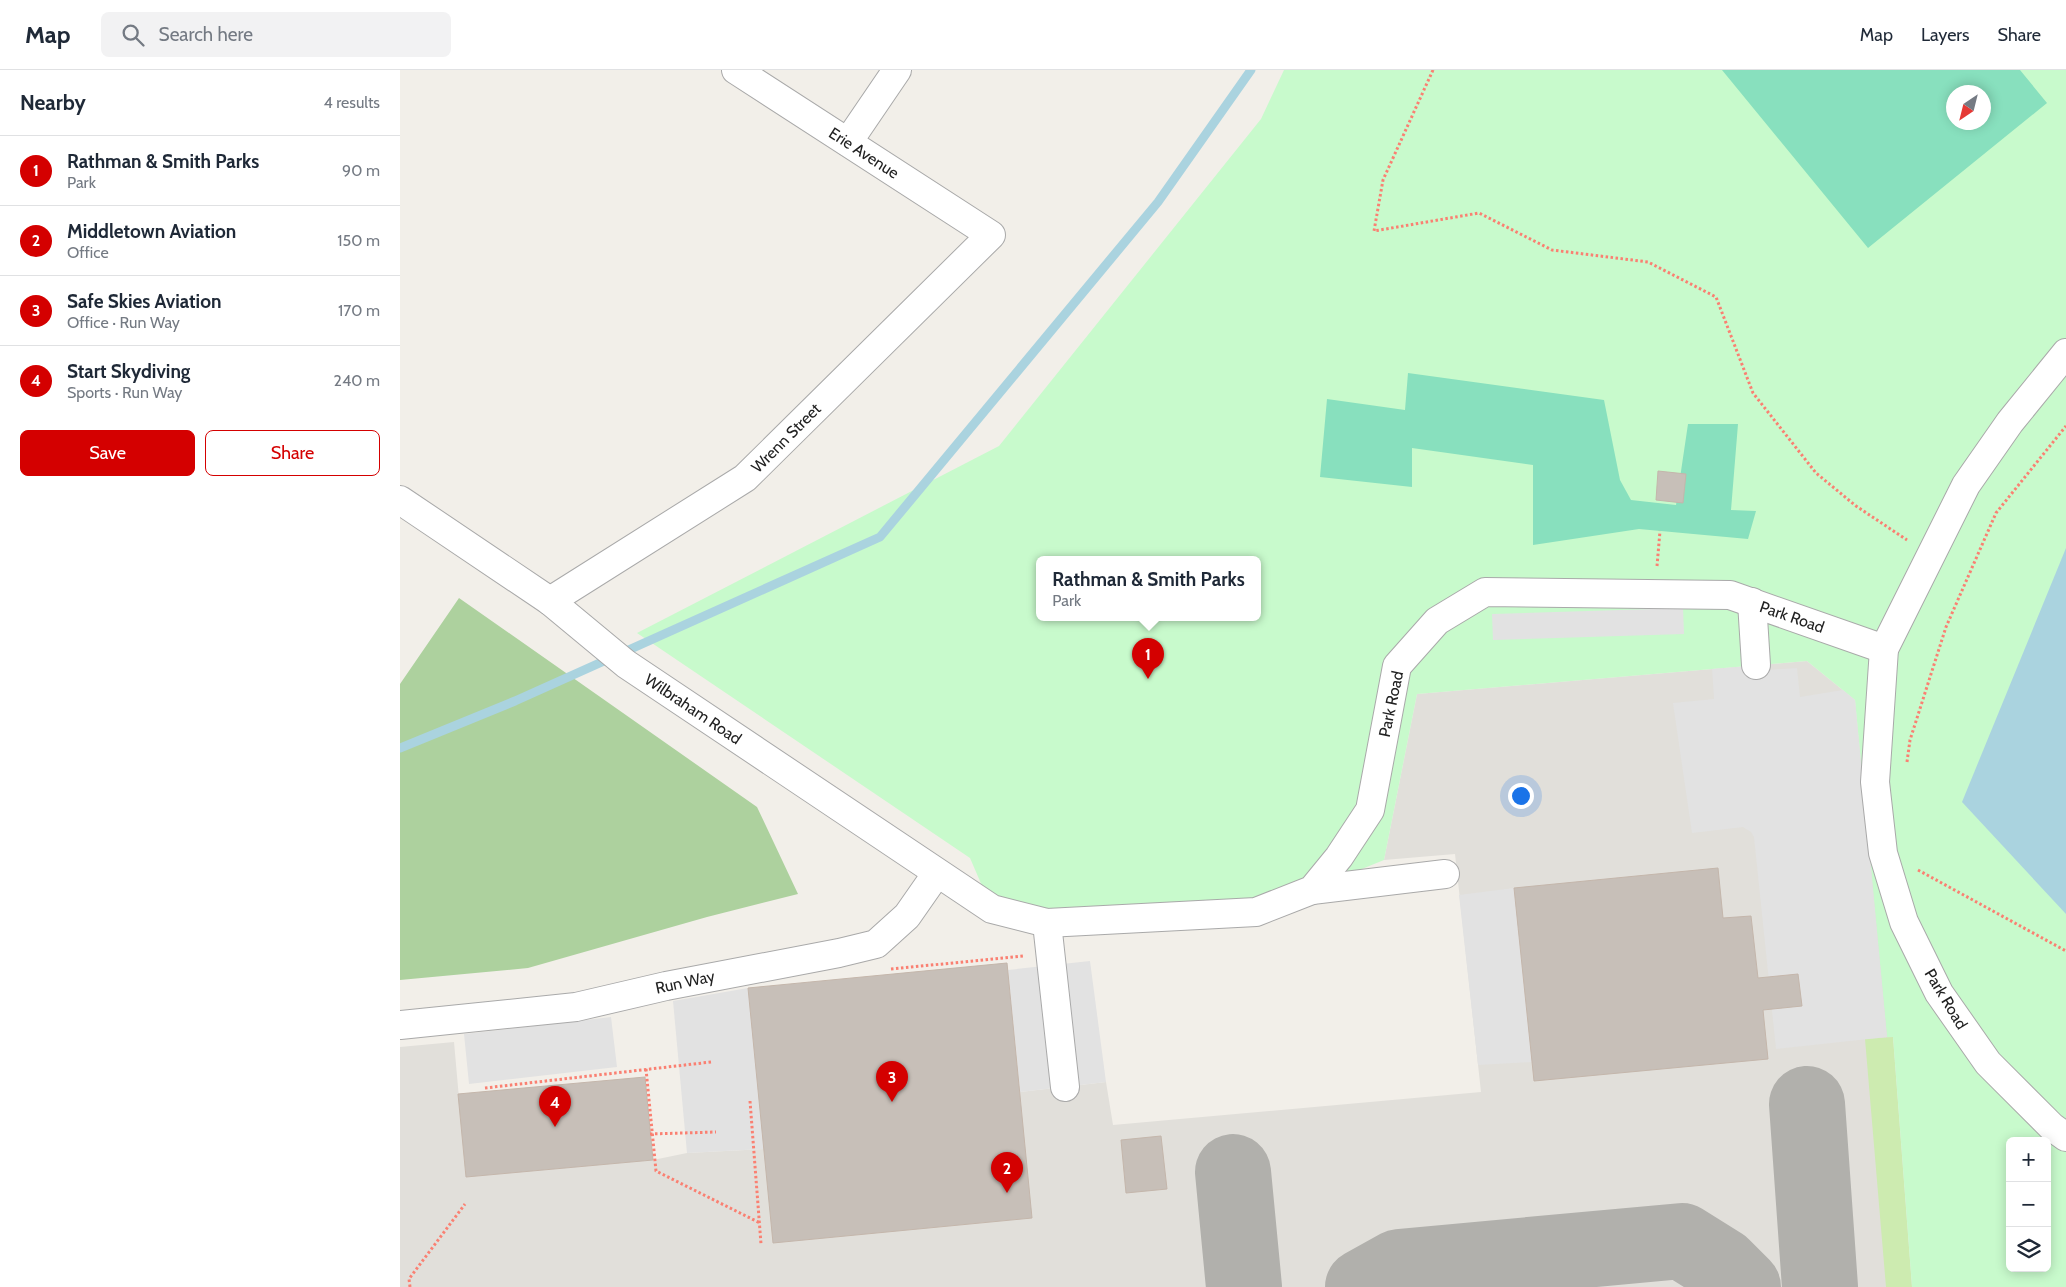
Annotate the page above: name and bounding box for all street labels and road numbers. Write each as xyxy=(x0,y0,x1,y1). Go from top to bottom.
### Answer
street label: Erie Avenue xyxy=(825,123,903,183)
street label: Wrenn Street xyxy=(747,399,825,477)
street label: Park Road xyxy=(1757,597,1827,637)
street label: Park Road xyxy=(1375,669,1407,739)
street label: Wilbraham Road xyxy=(641,670,745,748)
street label: Park Road xyxy=(1921,965,1971,1033)
street label: Run Way xyxy=(654,966,716,998)

